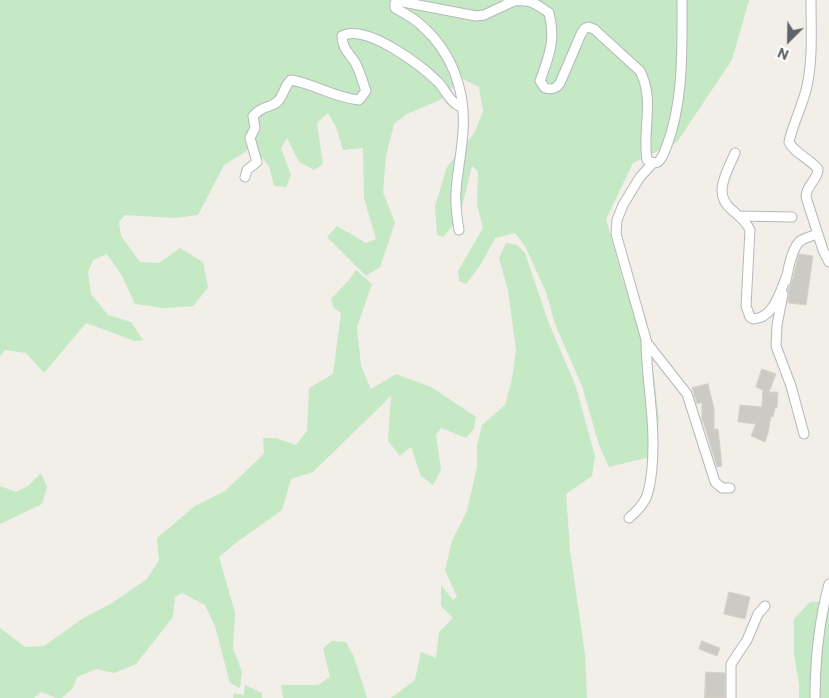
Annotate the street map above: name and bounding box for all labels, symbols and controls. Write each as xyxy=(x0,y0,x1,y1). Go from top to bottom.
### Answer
north arrow xyxy=(764,15,814,65)
text: N xyxy=(775,44,791,64)

